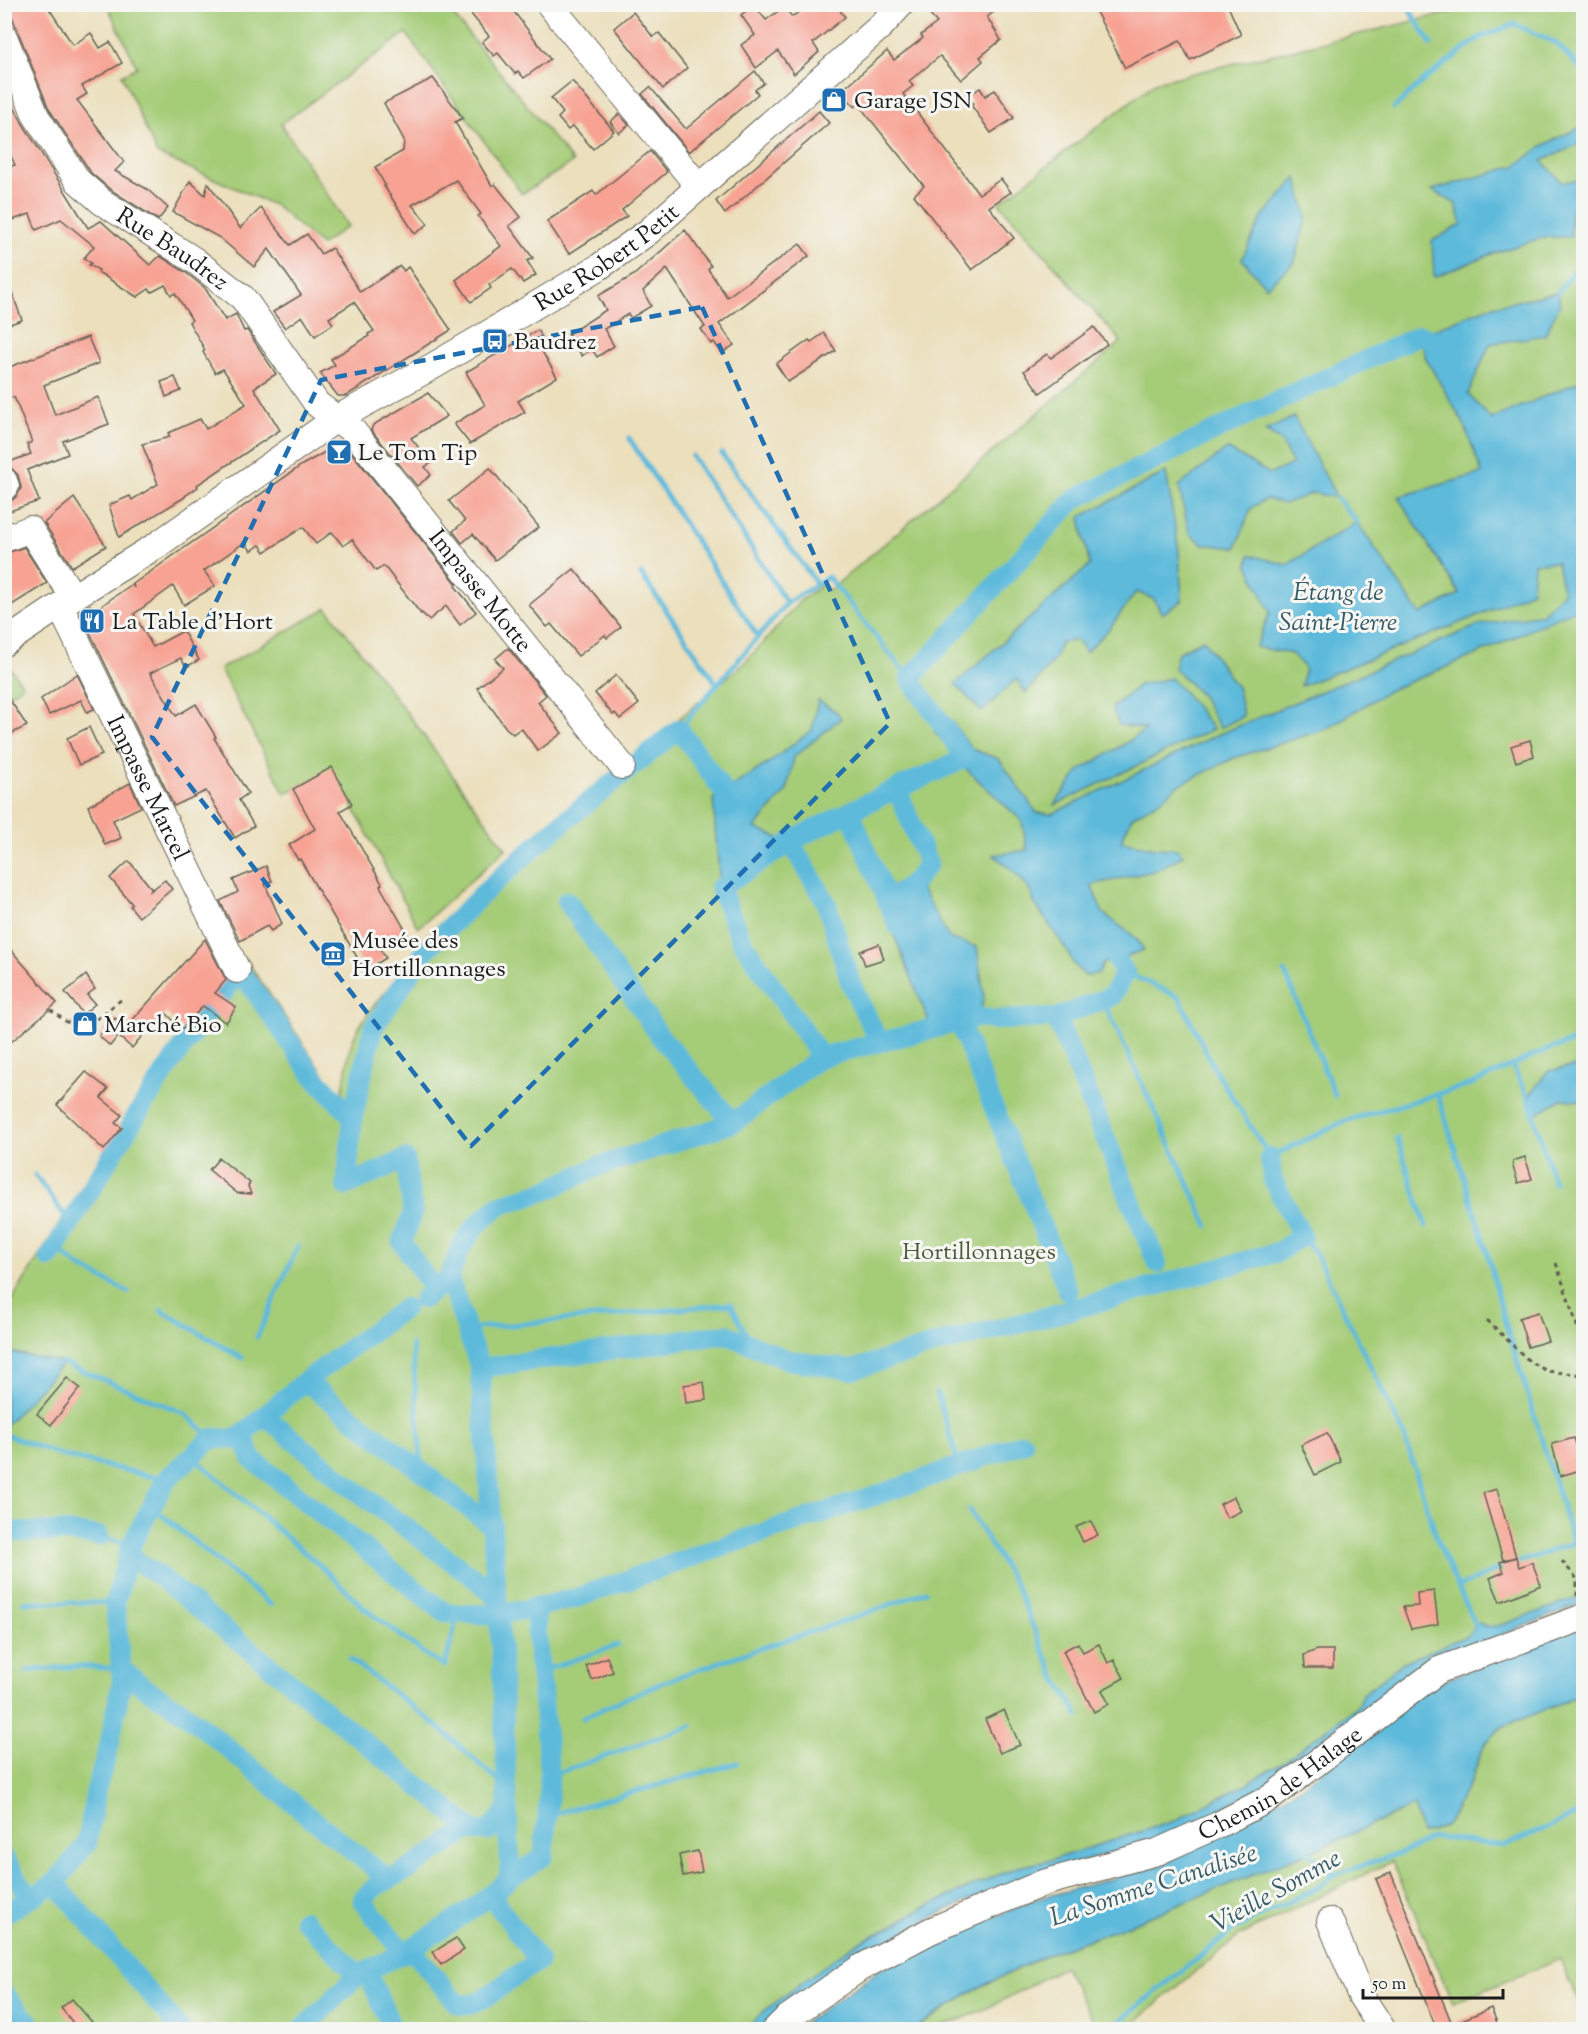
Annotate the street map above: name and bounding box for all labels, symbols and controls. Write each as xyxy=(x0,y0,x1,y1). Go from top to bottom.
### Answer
shop icon: Garage JSN xyxy=(819,85,849,115)
place label: Garage JSN xyxy=(854,85,972,119)
street label: Rue Robert Petit xyxy=(529,197,688,321)
street label: Rue Baudrez xyxy=(109,200,235,300)
bus stop icon: Baudrez xyxy=(480,326,510,356)
place label: Baudrez xyxy=(514,326,596,360)
bar icon: Le Tom Tip xyxy=(324,437,354,467)
place label: Le Tom Tip xyxy=(358,437,477,471)
street label: Impasse Motte xyxy=(419,523,539,661)
water label: Étang de Saint-Pierre xyxy=(1279,575,1397,642)
restaurant icon: La Table d'Hort xyxy=(77,606,107,636)
place label: La Table d'Hort xyxy=(112,606,273,640)
street label: Impasse Marcel xyxy=(97,710,196,867)
place label: Musée des Hortillonnages xyxy=(352,925,506,987)
museum icon: Musée des Hortillonnages xyxy=(318,939,348,969)
shop icon: Marché Bio xyxy=(70,1009,100,1039)
place label: Marché Bio xyxy=(104,1009,222,1043)
park label: Hortillonnages xyxy=(902,1236,1056,1270)
street label: Chemin de Halage xyxy=(1193,1719,1370,1851)
water label: La Somme Canalisée xyxy=(1045,1835,1262,1937)
water label: Vieille Somme xyxy=(1204,1841,1348,1943)
scale bar xyxy=(1363,1962,1502,2000)
text: 50 m xyxy=(1371,1972,1407,1998)

